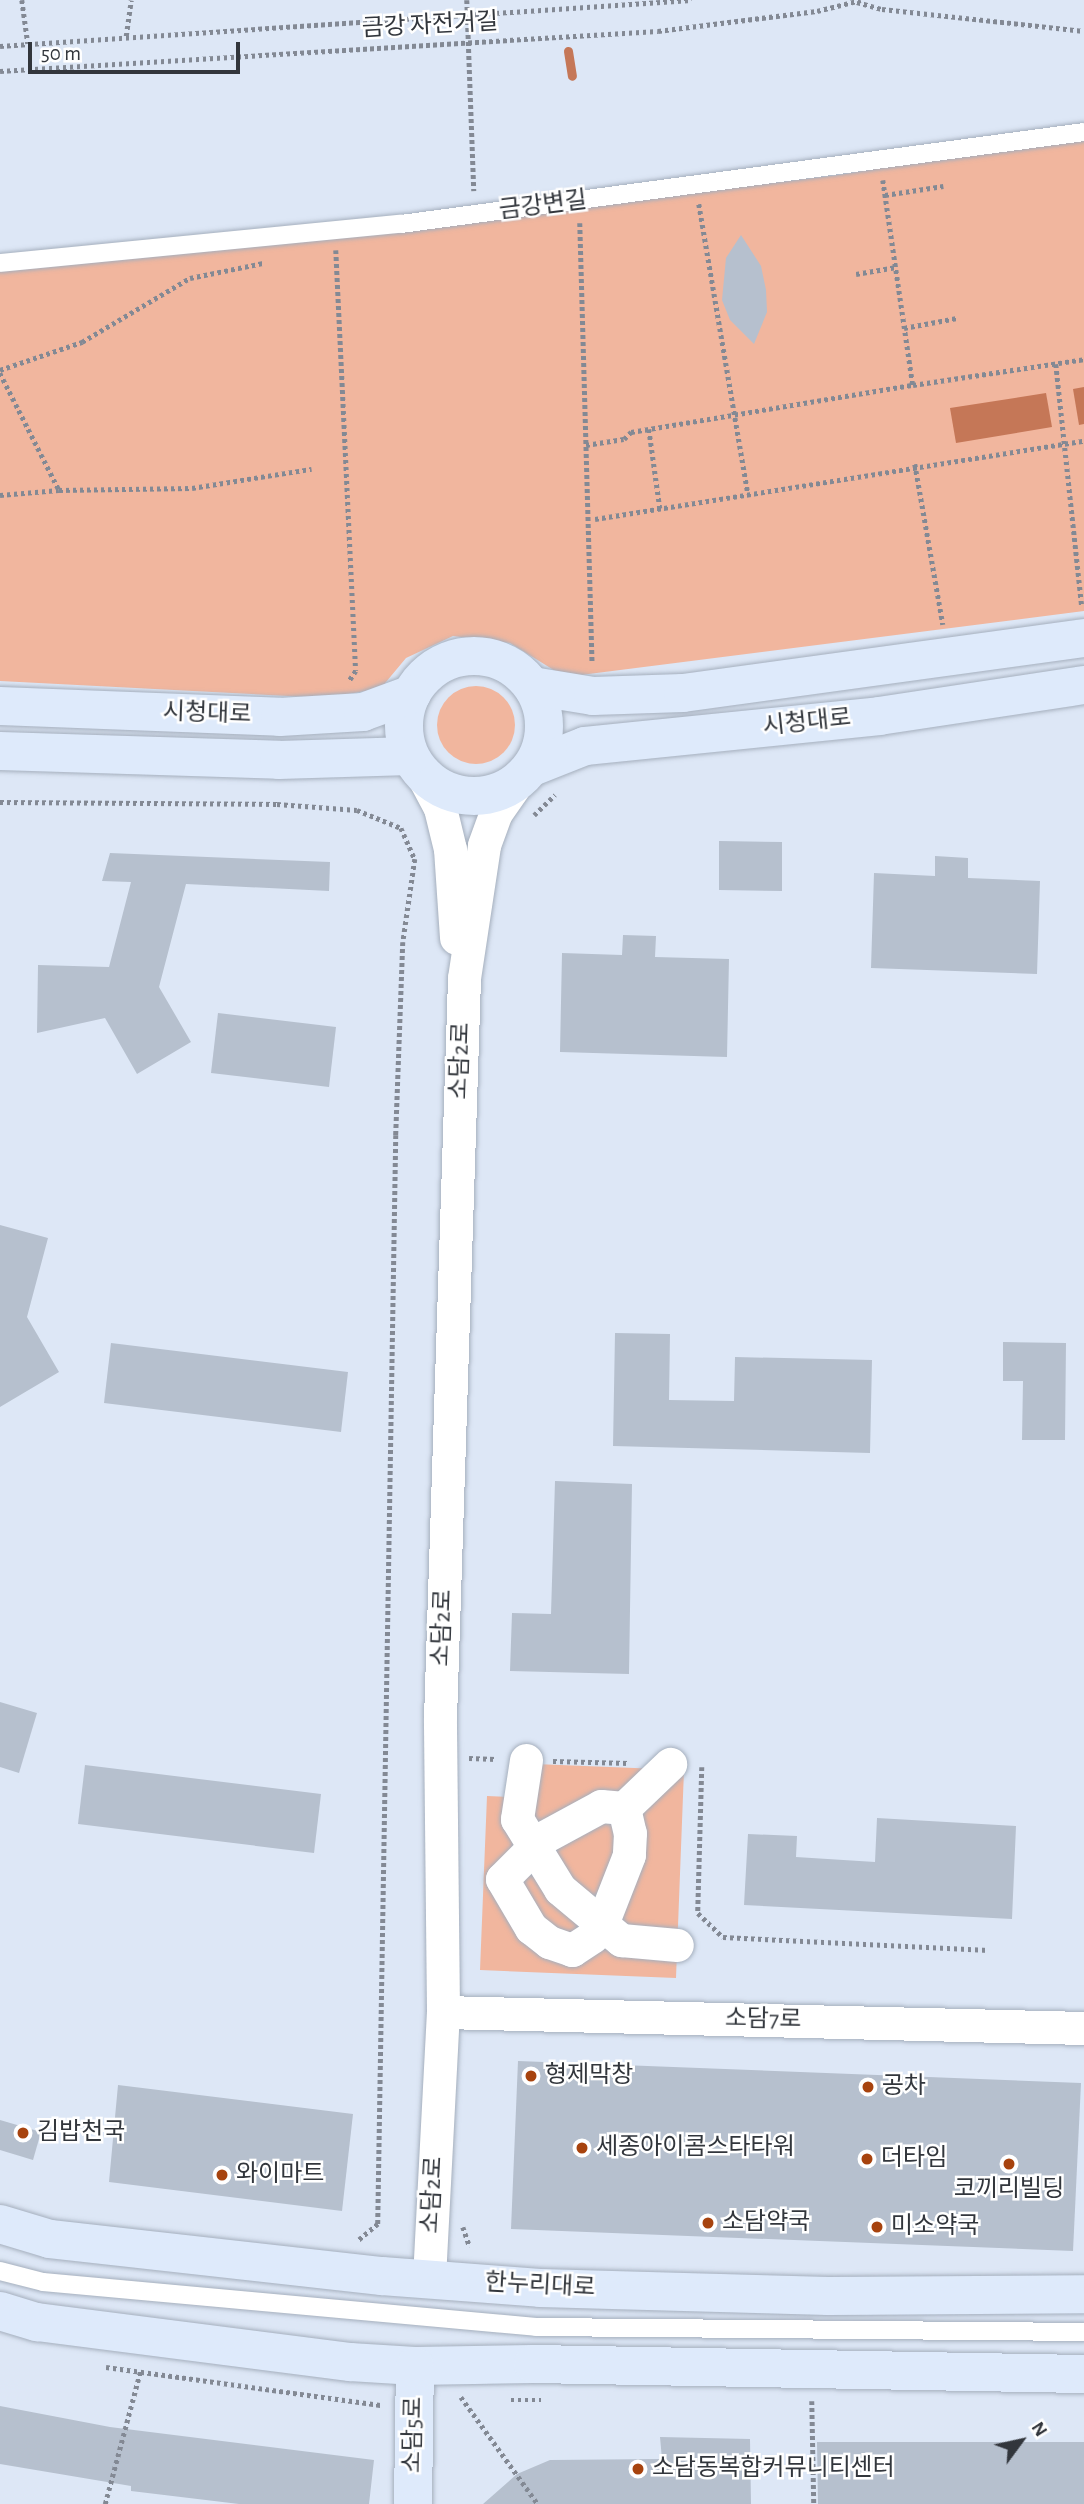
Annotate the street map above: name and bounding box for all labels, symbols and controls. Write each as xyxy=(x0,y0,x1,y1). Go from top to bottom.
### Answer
street label: 금강 자전거길 xyxy=(361,8,499,44)
scale bar xyxy=(32,28,243,72)
text: 50 m xyxy=(41,43,81,64)
street label: 금강변길 xyxy=(497,186,589,226)
street label: 시청대로 xyxy=(162,698,252,730)
street label: 시청대로 xyxy=(762,704,852,742)
street label: 소담2로 xyxy=(445,1022,477,1100)
street label: 소담2로 xyxy=(427,1589,459,1667)
street label: 소담7로 xyxy=(725,2005,801,2035)
place label: 형제막창 xyxy=(545,2062,633,2090)
marker: 형제막창 xyxy=(523,2068,539,2084)
place label: 공차 xyxy=(882,2073,926,2101)
marker: 공차 xyxy=(860,2079,876,2095)
place label: 김밥천국 xyxy=(37,2119,125,2147)
marker: 김밥천국 xyxy=(15,2125,31,2141)
place label: 세종아이콤스타타워 xyxy=(596,2134,795,2162)
marker: 세종아이콤스타타워 xyxy=(574,2140,590,2156)
place label: 더타임 xyxy=(881,2145,947,2173)
marker: 더타임 xyxy=(859,2151,875,2167)
street label: 소담2로 xyxy=(417,2156,449,2234)
marker: 코끼리빌딩 xyxy=(1001,2156,1017,2172)
place label: 와이마트 xyxy=(236,2161,324,2189)
marker: 와이마트 xyxy=(214,2167,230,2183)
place label: 코끼리빌딩 xyxy=(954,2176,1064,2204)
place label: 소담약국 xyxy=(722,2209,810,2237)
place label: 미소약국 xyxy=(891,2213,979,2241)
marker: 소담약국 xyxy=(700,2215,716,2231)
marker: 미소약국 xyxy=(869,2219,885,2235)
street label: 한누리대로 xyxy=(484,2269,596,2303)
street label: 소담5로 xyxy=(399,2397,429,2473)
north arrow xyxy=(986,2406,1056,2476)
text: N xyxy=(1027,2419,1051,2440)
place label: 소담동복합커뮤니티센터 xyxy=(652,2455,895,2483)
marker: 소담동복합커뮤니티센터 xyxy=(630,2461,646,2477)

